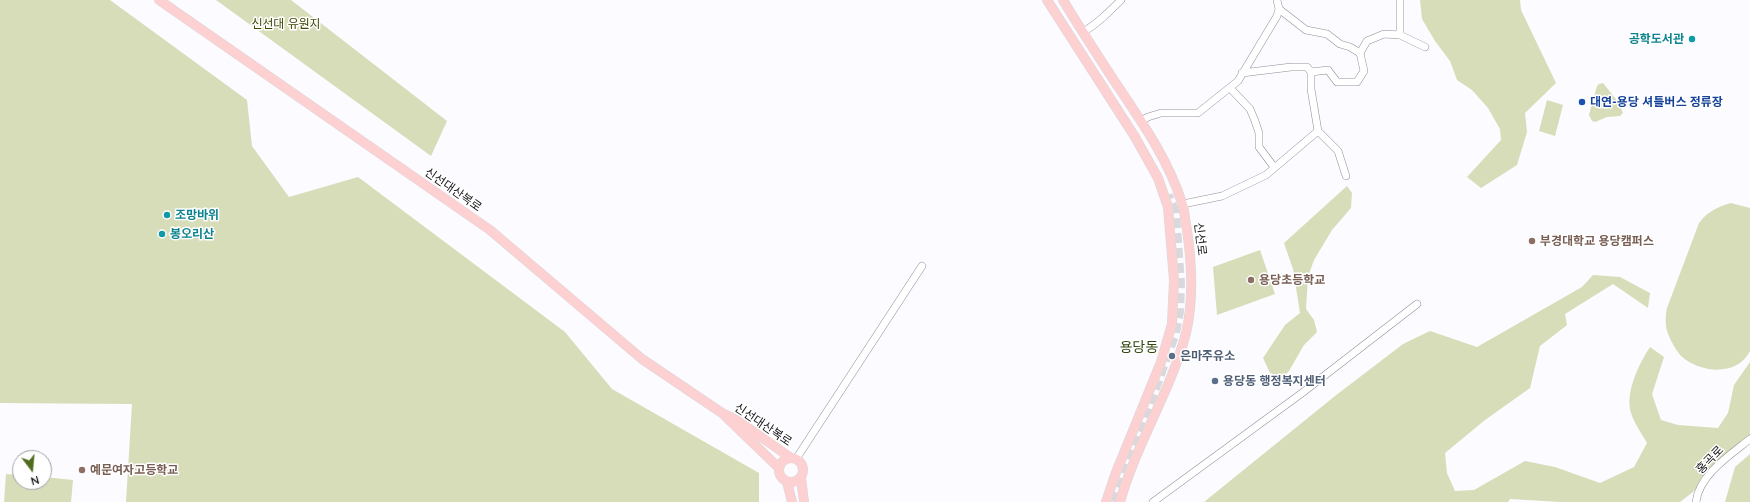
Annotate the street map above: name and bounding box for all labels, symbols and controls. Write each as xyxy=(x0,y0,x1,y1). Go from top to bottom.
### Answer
park label: 신선대 유원지 xyxy=(251,17,321,31)
place label: 공학도서관 xyxy=(1629,32,1684,46)
marker: 공학도서관 xyxy=(1687,34,1697,44)
place label: 대연-용당 셔틀버스 정류장 xyxy=(1590,95,1723,109)
marker: 대연-용당 셔틀버스 정류장 xyxy=(1577,97,1587,107)
street label: 신선대산복로 xyxy=(422,165,484,215)
place label: 조망바위 xyxy=(175,208,219,222)
marker: 조망바위 xyxy=(162,210,172,220)
street label: 신선로 xyxy=(1191,222,1209,256)
place label: 봉오리산 xyxy=(170,227,214,241)
marker: 봉오리산 xyxy=(157,229,167,239)
place label: 부경대학교 용당캠퍼스 xyxy=(1540,234,1654,248)
marker: 부경대학교 용당캠퍼스 xyxy=(1527,236,1537,246)
place label: 용당초등학교 xyxy=(1259,273,1325,287)
marker: 용당초등학교 xyxy=(1246,275,1256,285)
district label: 용당동 xyxy=(1120,340,1158,356)
place label: 은마주유소 xyxy=(1180,349,1235,363)
marker: 은마주유소 xyxy=(1167,351,1177,361)
place label: 용당동 행정복지센터 xyxy=(1223,374,1326,388)
marker: 용당동 행정복지센터 xyxy=(1210,376,1220,386)
street label: 신선대산복로 xyxy=(732,401,794,449)
street label: 홍곡로 xyxy=(1693,443,1727,477)
north arrow xyxy=(12,450,52,490)
place label: 예문여자고등학교 xyxy=(90,463,178,477)
marker: 예문여자고등학교 xyxy=(77,465,87,475)
text: N xyxy=(29,473,41,488)

